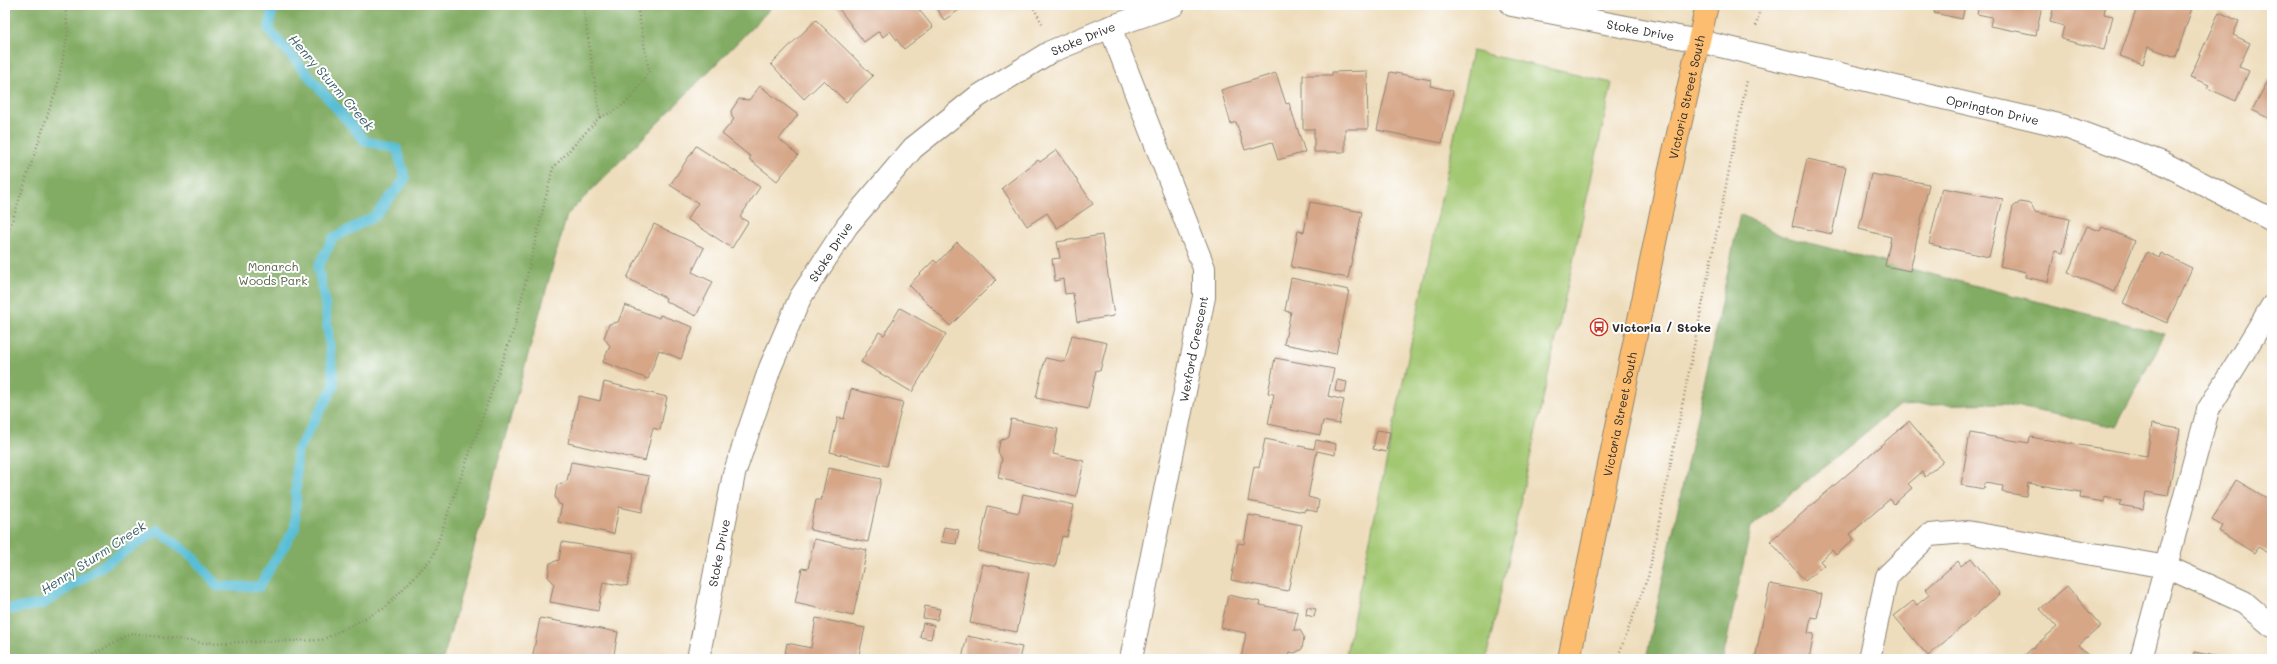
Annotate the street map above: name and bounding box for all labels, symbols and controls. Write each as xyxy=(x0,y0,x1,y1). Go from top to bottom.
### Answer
street label: Stoke Drive xyxy=(1605,15,1676,44)
street label: Stoke Drive xyxy=(1048,18,1117,59)
water label: Henry Sturm Creek xyxy=(286,30,379,134)
street label: Victoria Street South xyxy=(1665,33,1708,161)
street label: Oprington Drive xyxy=(1945,91,2041,128)
street label: Stoke Drive xyxy=(805,218,856,285)
park label: Monarch Woods Park xyxy=(238,258,308,288)
street label: Wexford Crescent xyxy=(1175,295,1211,403)
bus stop icon: Victoria / Stoke xyxy=(1589,317,1609,337)
place label: Victoria / Stoke xyxy=(1612,319,1711,335)
street label: Victoria Street South xyxy=(1599,350,1640,478)
water label: Henry Sturm Creek xyxy=(37,516,150,597)
street label: Stoke Drive xyxy=(704,518,733,588)

